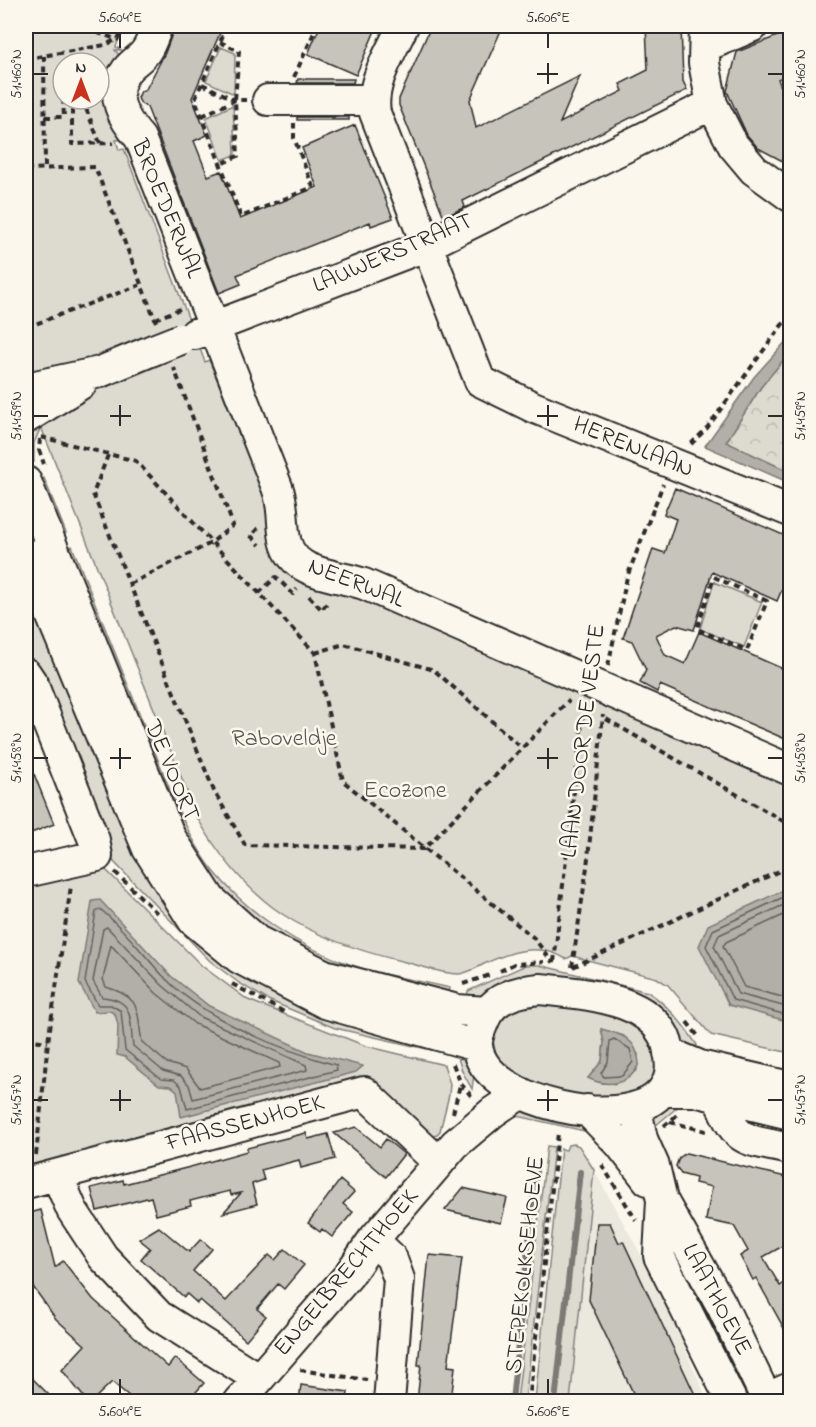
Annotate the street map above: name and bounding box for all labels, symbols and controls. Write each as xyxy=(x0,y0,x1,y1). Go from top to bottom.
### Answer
text: 5.604°E xyxy=(98,7,142,29)
text: 5.606°E xyxy=(526,7,570,29)
text: 51.460°N xyxy=(6,49,28,99)
text: 51.460°N xyxy=(790,49,812,99)
north arrow xyxy=(51,51,111,111)
text: N xyxy=(76,56,87,80)
street label: BROEDERWAL xyxy=(121,133,211,284)
street label: LAUWERSTRAAT xyxy=(307,204,479,304)
text: 51.459°N xyxy=(6,391,28,441)
text: 51.459°N xyxy=(790,391,812,441)
street label: HERENLAAN xyxy=(567,408,699,488)
street label: NEERWAL xyxy=(303,550,409,618)
street label: LAAN DOOR DE VESTE xyxy=(552,622,616,860)
street label: DE VOORT xyxy=(134,714,208,827)
park label: Raboveldje xyxy=(231,722,337,757)
text: 51.458°N xyxy=(6,733,28,783)
text: 51.458°N xyxy=(790,733,812,783)
park label: Ecozone xyxy=(364,774,447,809)
text: 51.457°N xyxy=(6,1074,28,1126)
text: 51.457°N xyxy=(790,1074,812,1126)
street label: FAASSENHOEK xyxy=(161,1086,328,1162)
street label: STEPEKOLKSEHOEVE xyxy=(497,1154,555,1376)
street label: ENGELBRECHTHOEK xyxy=(266,1181,428,1365)
street label: LAATHOEVE xyxy=(672,1238,760,1362)
text: 5.604°E xyxy=(98,1401,142,1423)
text: 5.606°E xyxy=(526,1401,570,1423)

